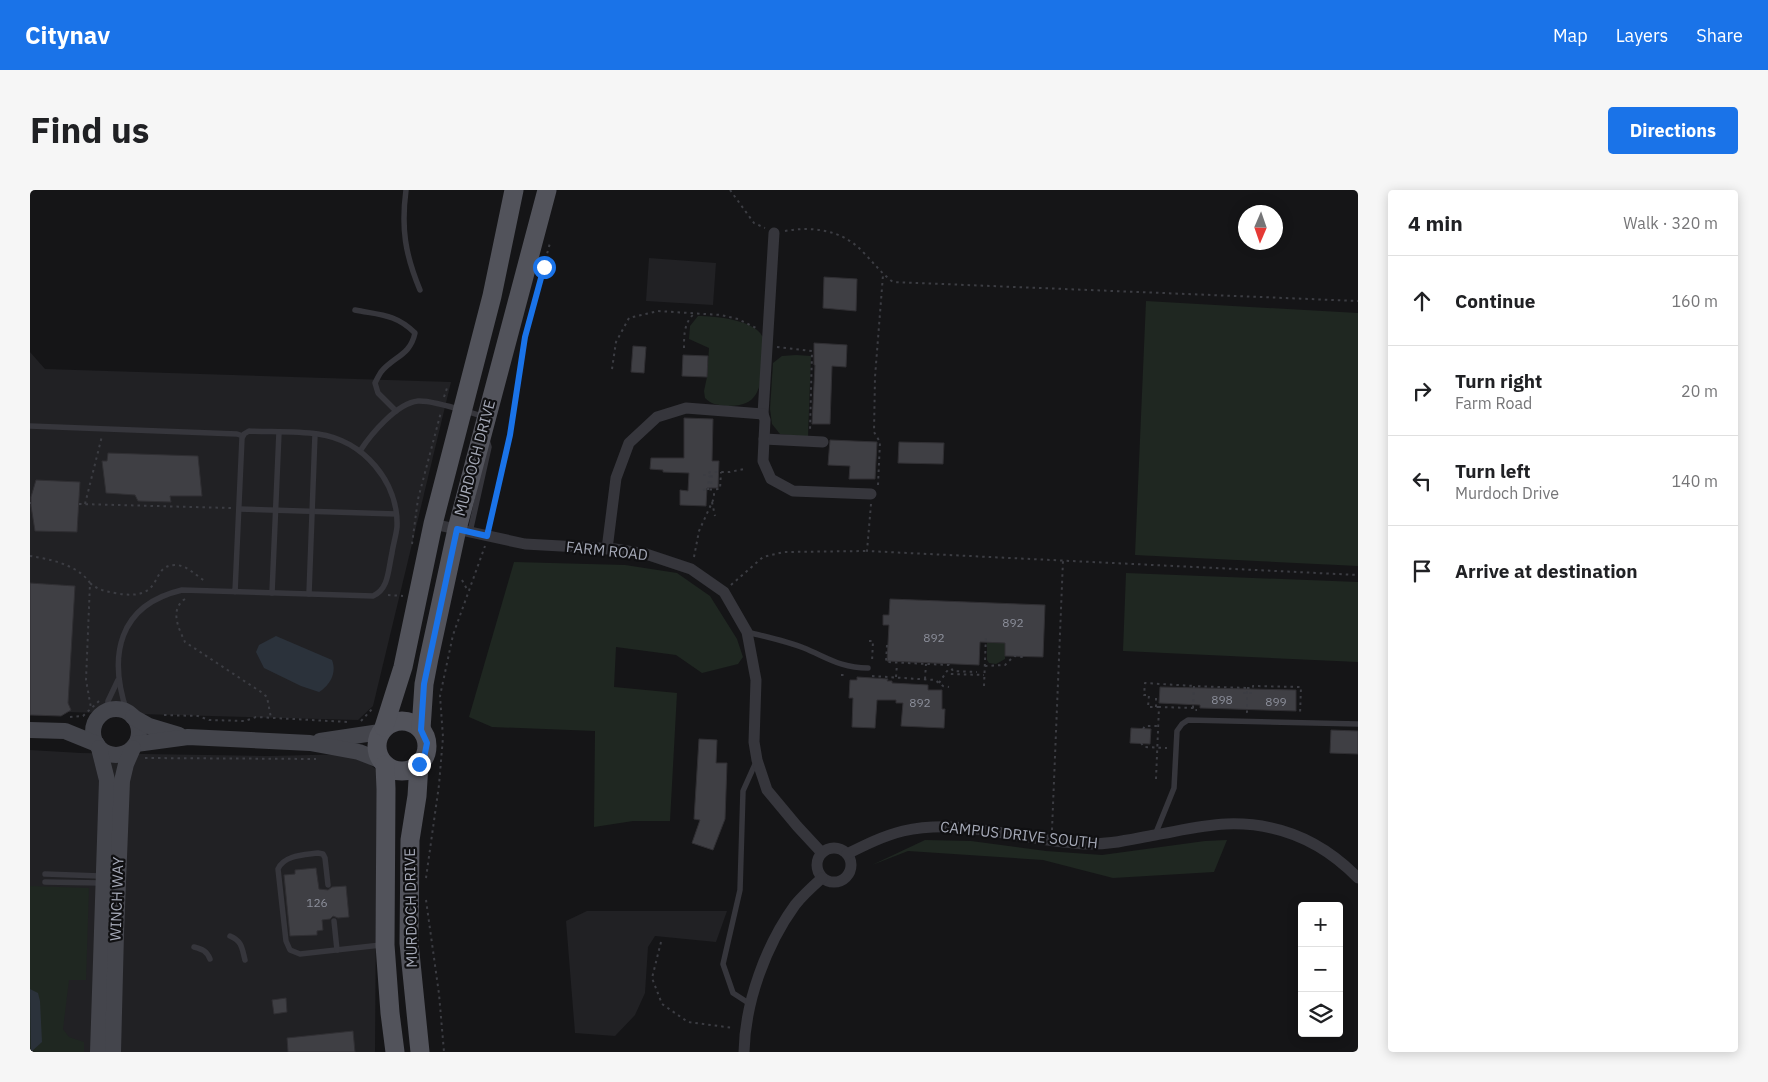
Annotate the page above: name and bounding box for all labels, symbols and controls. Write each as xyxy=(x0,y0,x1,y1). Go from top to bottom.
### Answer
text: Citynav xyxy=(25,19,110,51)
text: Map xyxy=(1553,24,1588,47)
text: Layers xyxy=(1616,24,1668,47)
text: Share xyxy=(1696,24,1743,47)
text: Find us xyxy=(30,107,149,153)
button: Directions xyxy=(1608,107,1738,154)
north arrow xyxy=(1238,205,1283,250)
text: 4 min xyxy=(1408,209,1463,237)
text: Walk · 320 m xyxy=(1623,213,1718,233)
route start xyxy=(533,256,556,279)
icon: ahead xyxy=(1408,287,1436,315)
text: Continue xyxy=(1455,289,1535,313)
text: 160 m xyxy=(1671,291,1718,311)
text: Turn right xyxy=(1455,369,1542,393)
icon: right xyxy=(1408,377,1436,405)
text: 20 m xyxy=(1681,381,1718,401)
text: Farm Road xyxy=(1455,393,1532,413)
street label: MURDOCH DRIVE xyxy=(450,398,499,518)
text: Turn left xyxy=(1455,459,1531,483)
icon: left xyxy=(1408,467,1436,495)
text: 140 m xyxy=(1671,471,1718,491)
text: Murdoch Drive xyxy=(1455,483,1559,503)
street label: FARM ROAD xyxy=(565,537,649,564)
icon: arrive xyxy=(1408,557,1436,585)
text: Arrive at destination xyxy=(1455,559,1638,583)
house number: 892 xyxy=(1002,615,1024,630)
house number: 892 xyxy=(923,630,945,645)
house number: 898 xyxy=(1211,692,1233,707)
house number: 899 xyxy=(1265,694,1287,709)
house number: 892 xyxy=(909,695,931,710)
route end xyxy=(408,753,431,776)
street label: CAMPUS DRIVE SOUTH xyxy=(939,817,1099,852)
street label: MURDOCH DRIVE xyxy=(400,848,421,968)
street label: WINCH WAY xyxy=(106,856,127,941)
house number: 126 xyxy=(306,895,328,910)
map controls xyxy=(1298,902,1343,1037)
button: + xyxy=(1298,902,1343,947)
button: − xyxy=(1298,947,1343,992)
button: layers xyxy=(1298,992,1343,1037)

